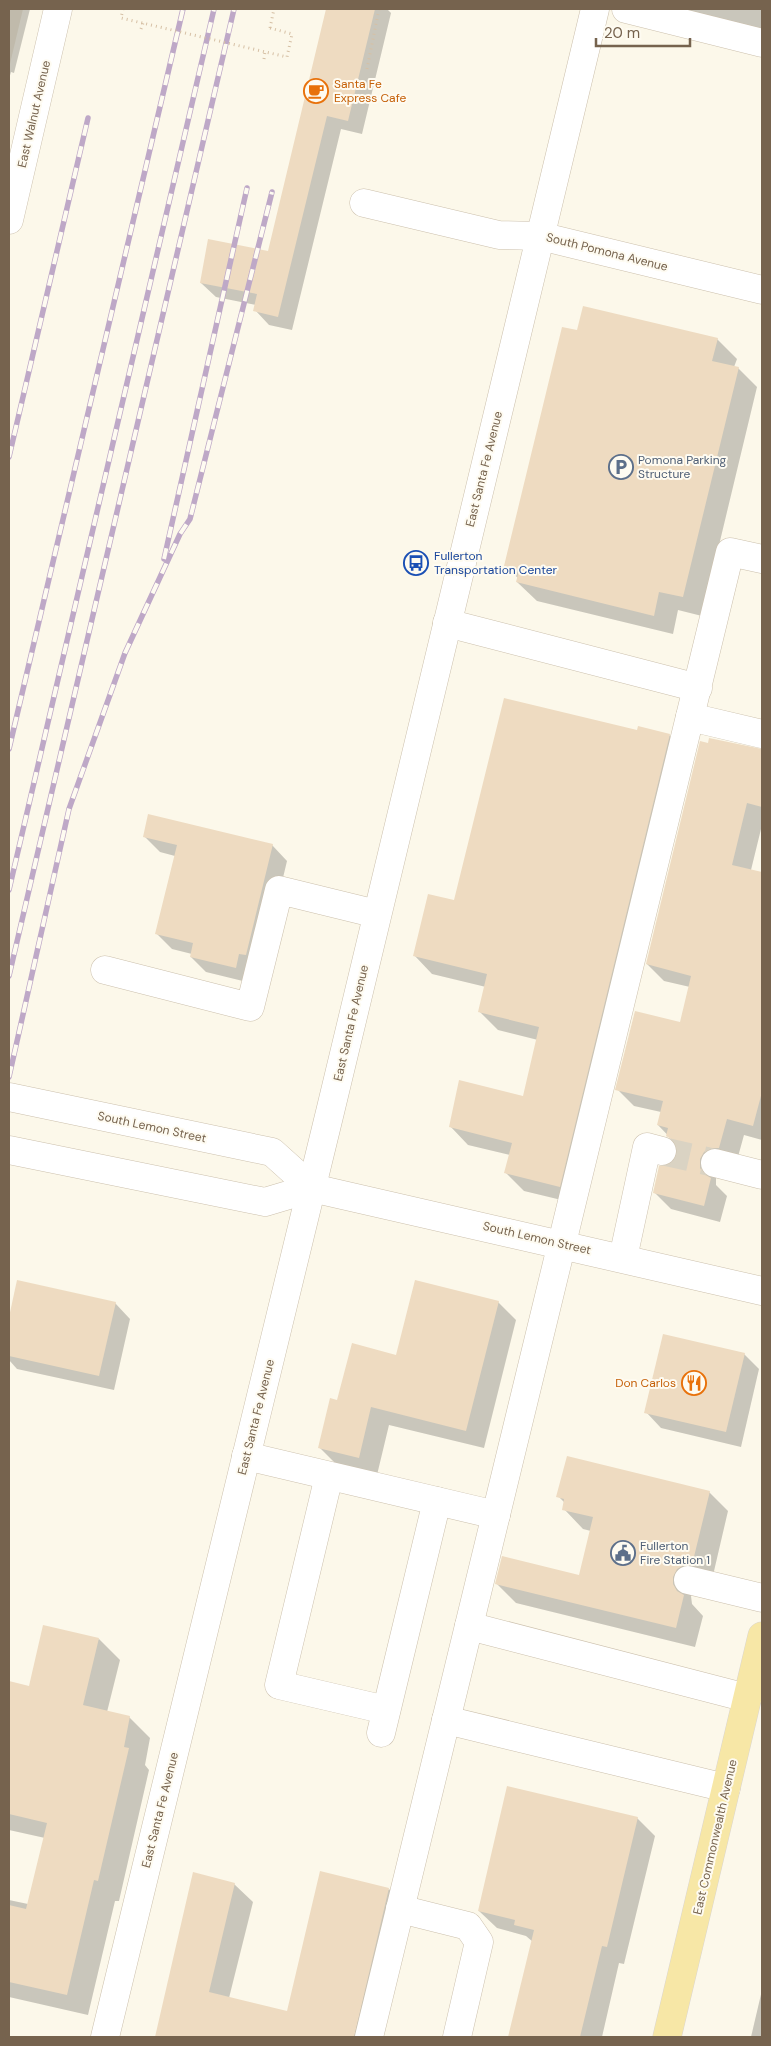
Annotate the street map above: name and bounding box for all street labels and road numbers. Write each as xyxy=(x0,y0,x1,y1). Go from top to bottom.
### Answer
street label: East Walnut Avenue xyxy=(14,59,54,169)
street label: South Pomona Avenue xyxy=(545,229,670,275)
street label: East Santa Fe Avenue xyxy=(462,409,506,529)
street label: East Santa Fe Avenue xyxy=(330,963,372,1083)
street label: South Lemon Street xyxy=(96,1108,208,1146)
street label: South Lemon Street xyxy=(481,1218,593,1258)
street label: East Santa Fe Avenue xyxy=(234,1357,278,1477)
street label: East Santa Fe Avenue xyxy=(138,1750,182,1870)
street label: East Commonwealth Avenue xyxy=(689,1758,741,1916)

